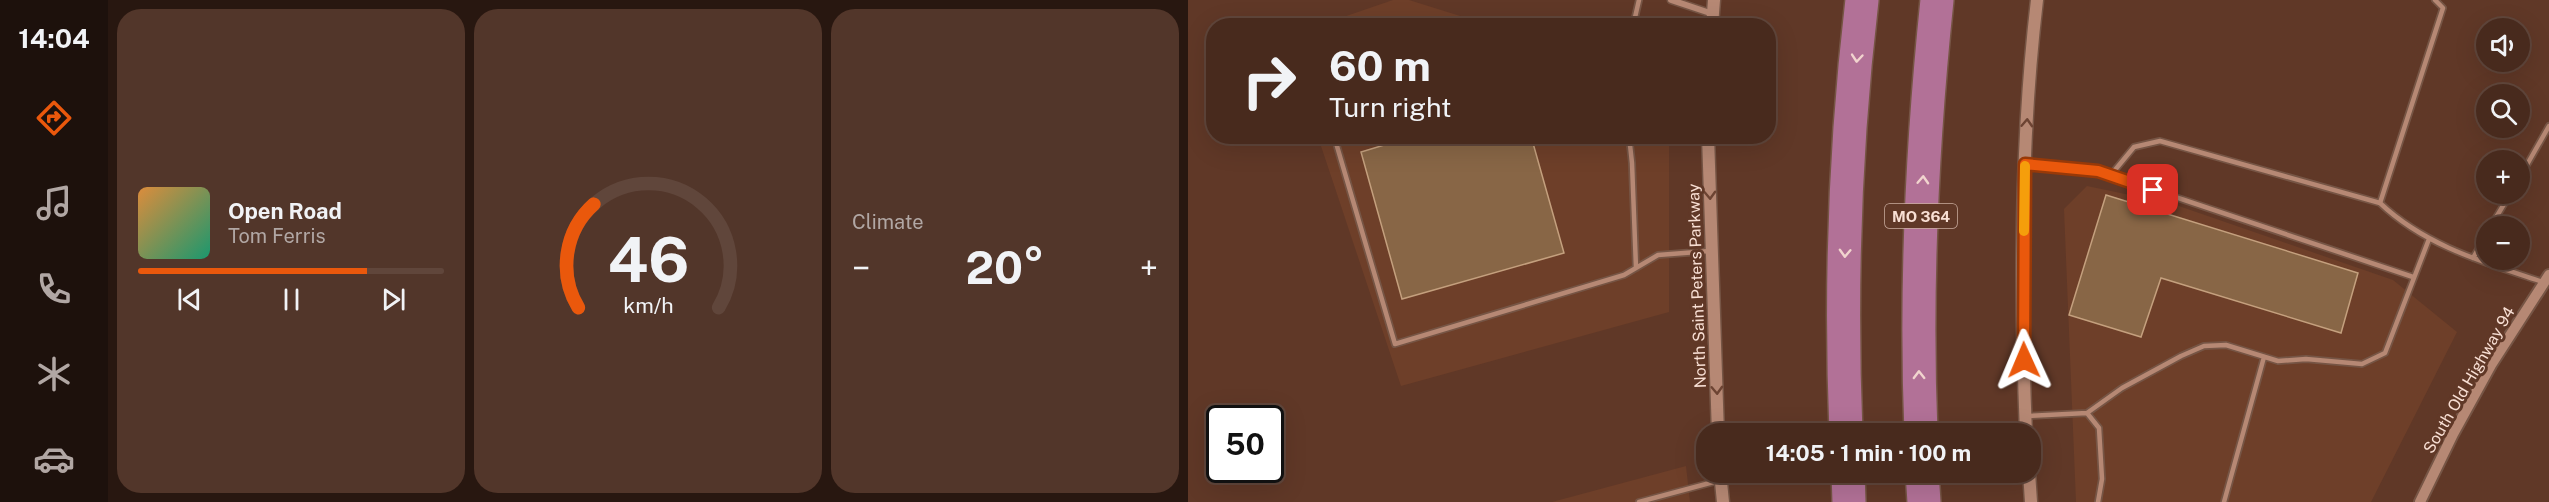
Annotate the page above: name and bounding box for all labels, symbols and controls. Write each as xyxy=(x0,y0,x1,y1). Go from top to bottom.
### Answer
map controls xyxy=(2476,18,2530,270)
button: sound xyxy=(2476,18,2530,72)
text: 14:04 xyxy=(18,22,90,54)
text: 60 m xyxy=(1329,41,1431,90)
icon: right xyxy=(1230,42,1308,120)
one-way arrow xyxy=(1851,54,1864,63)
button: search xyxy=(2476,84,2530,138)
text: Turn right xyxy=(1329,91,1452,123)
icon: directions xyxy=(33,97,75,139)
one-way arrow xyxy=(2021,119,2034,128)
button: + xyxy=(2476,150,2530,204)
pin xyxy=(2127,164,2178,215)
icon: arrive xyxy=(2136,173,2169,206)
one-way arrow xyxy=(1916,176,1929,185)
icon: music xyxy=(33,182,75,224)
street label: North Saint Peters Parkway xyxy=(1684,183,1710,389)
one-way arrow xyxy=(1704,190,1716,199)
text: Open Road xyxy=(228,198,342,224)
road number: MO 364 xyxy=(1885,204,1957,228)
text: Climate xyxy=(852,210,924,234)
button: − xyxy=(2476,216,2530,270)
text: 46 xyxy=(607,223,689,296)
text: Tom Ferris xyxy=(228,224,326,248)
text: 20° xyxy=(966,241,1044,294)
one-way arrow xyxy=(1839,248,1851,257)
text: − xyxy=(852,249,870,287)
text: + xyxy=(1140,249,1158,287)
icon: phone xyxy=(33,268,75,310)
icon: previous xyxy=(173,283,206,316)
icon: pause xyxy=(275,283,308,316)
icon: next xyxy=(377,283,410,316)
text: km/h xyxy=(623,293,673,318)
street label: South Old Highway 94 xyxy=(2419,303,2519,457)
position arrow xyxy=(1992,328,2056,392)
icon: climate xyxy=(33,353,75,395)
one-way arrow xyxy=(1912,371,1925,380)
one-way arrow xyxy=(1710,385,1723,394)
speed limit sign: 50 xyxy=(1206,405,1284,483)
icon: car xyxy=(33,438,75,480)
text: 14:05 · 1 min · 100 m xyxy=(1766,440,1971,466)

